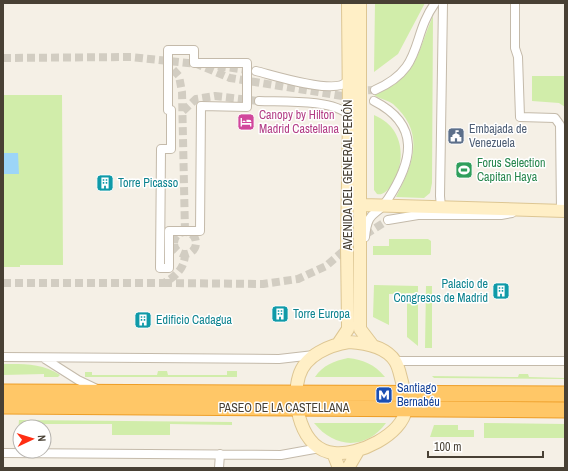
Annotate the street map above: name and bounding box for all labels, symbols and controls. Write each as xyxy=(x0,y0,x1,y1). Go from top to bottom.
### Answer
street label: AVENIDA DEL GENERAL PERÓN xyxy=(340,100,356,251)
place label: Canopy by Hilton Madrid Castellana xyxy=(259,107,339,137)
hotel icon: Canopy by Hilton Madrid Castellana xyxy=(236,112,256,132)
place label: Embajada de Venezuela xyxy=(469,121,527,151)
public building icon: Embajada de Venezuela xyxy=(446,126,466,146)
place label: Forus Selection Capitan Haya xyxy=(477,155,545,185)
sports icon: Forus Selection Capitan Haya xyxy=(454,160,474,180)
building icon: Torre Picasso xyxy=(95,173,115,193)
place label: Torre Picasso xyxy=(118,175,178,191)
place label: Palacio de Congresos de Madrid xyxy=(393,276,488,306)
building icon: Palacio de Congresos de Madrid xyxy=(491,281,511,301)
building icon: Torre Europa xyxy=(270,304,290,324)
place label: Torre Europa xyxy=(293,306,350,322)
building icon: Edificio Cadagua xyxy=(133,310,153,330)
place label: Edificio Cadagua xyxy=(156,312,233,328)
place label: Santiago Bernabéu xyxy=(397,380,440,410)
metro station icon: Santiago Bernabéu xyxy=(374,385,394,405)
street label: PASEO DE LA CASTELLANA xyxy=(219,400,350,416)
north arrow xyxy=(12,419,52,459)
scale bar xyxy=(428,433,543,459)
text: N xyxy=(35,435,49,442)
text: 100 m xyxy=(434,439,461,455)

